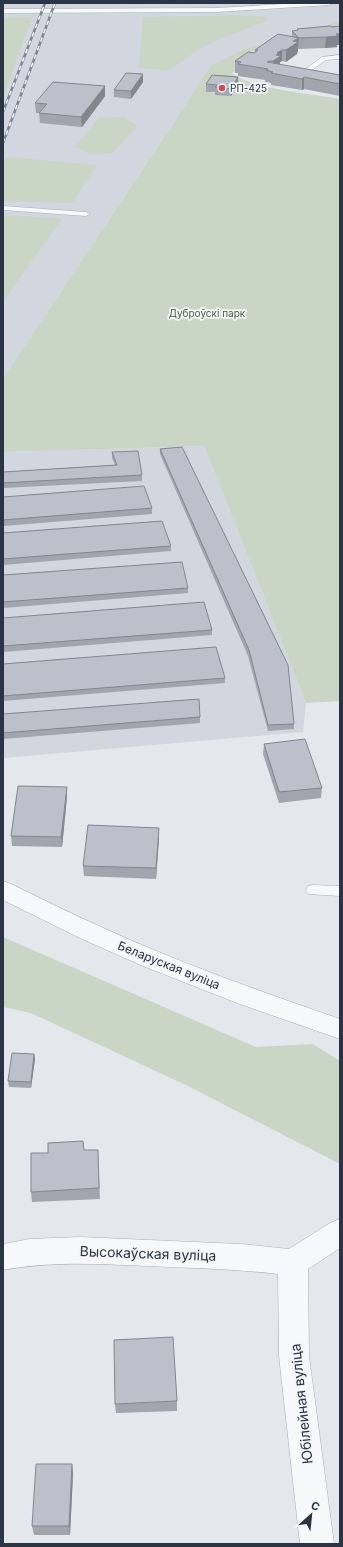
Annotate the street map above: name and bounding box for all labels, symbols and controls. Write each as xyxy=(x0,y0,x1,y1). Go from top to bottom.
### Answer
place label: РП-425 xyxy=(230,82,267,94)
marker: РП-425 xyxy=(217,83,227,93)
park label: Дуброўскі парк xyxy=(169,307,246,319)
street label: Беларуская вуліца xyxy=(116,938,222,992)
street label: Высокаўская вуліца xyxy=(79,1242,217,1264)
street label: Юбілейная вуліца xyxy=(286,1343,316,1465)
north arrow xyxy=(291,1495,331,1535)
text: С xyxy=(309,1498,322,1514)

